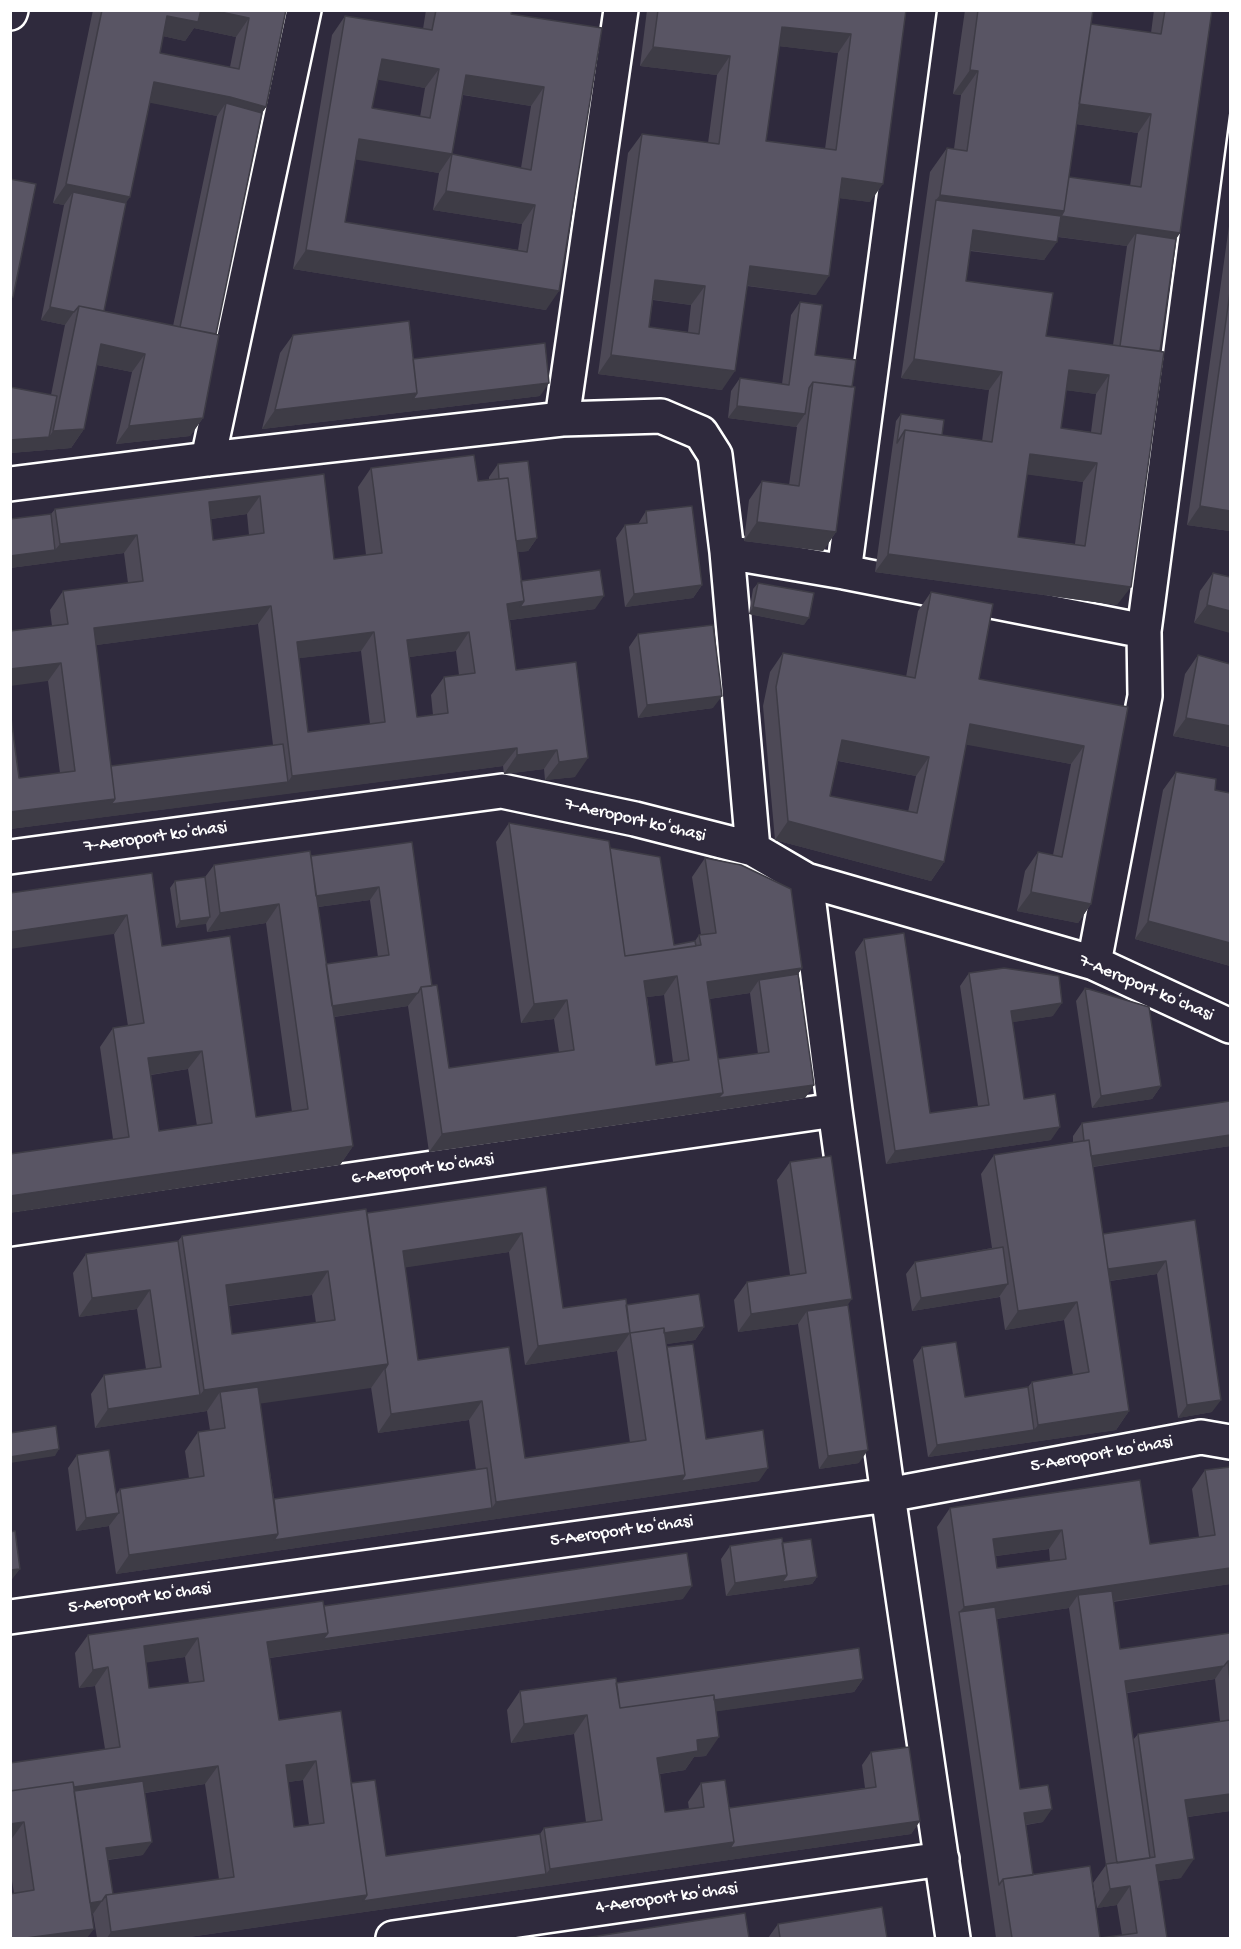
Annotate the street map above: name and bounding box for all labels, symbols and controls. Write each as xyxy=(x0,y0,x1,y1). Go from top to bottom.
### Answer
street label: 7-Aeroport koʻchasi xyxy=(562,794,708,848)
street label: 7-Aeroport koʻchasi xyxy=(83,817,229,859)
street label: 7-Aeroport koʻchasi xyxy=(1075,951,1217,1027)
street label: 6-Aeroport koʻchasi xyxy=(350,1149,496,1191)
street label: 5-Aeroport koʻchasi xyxy=(1029,1432,1175,1478)
street label: 5-Aeroport koʻchasi xyxy=(549,1511,695,1553)
street label: 5-Aeroport koʻchasi xyxy=(67,1578,213,1620)
street label: 4-Aeroport koʻchasi xyxy=(594,1878,740,1920)

